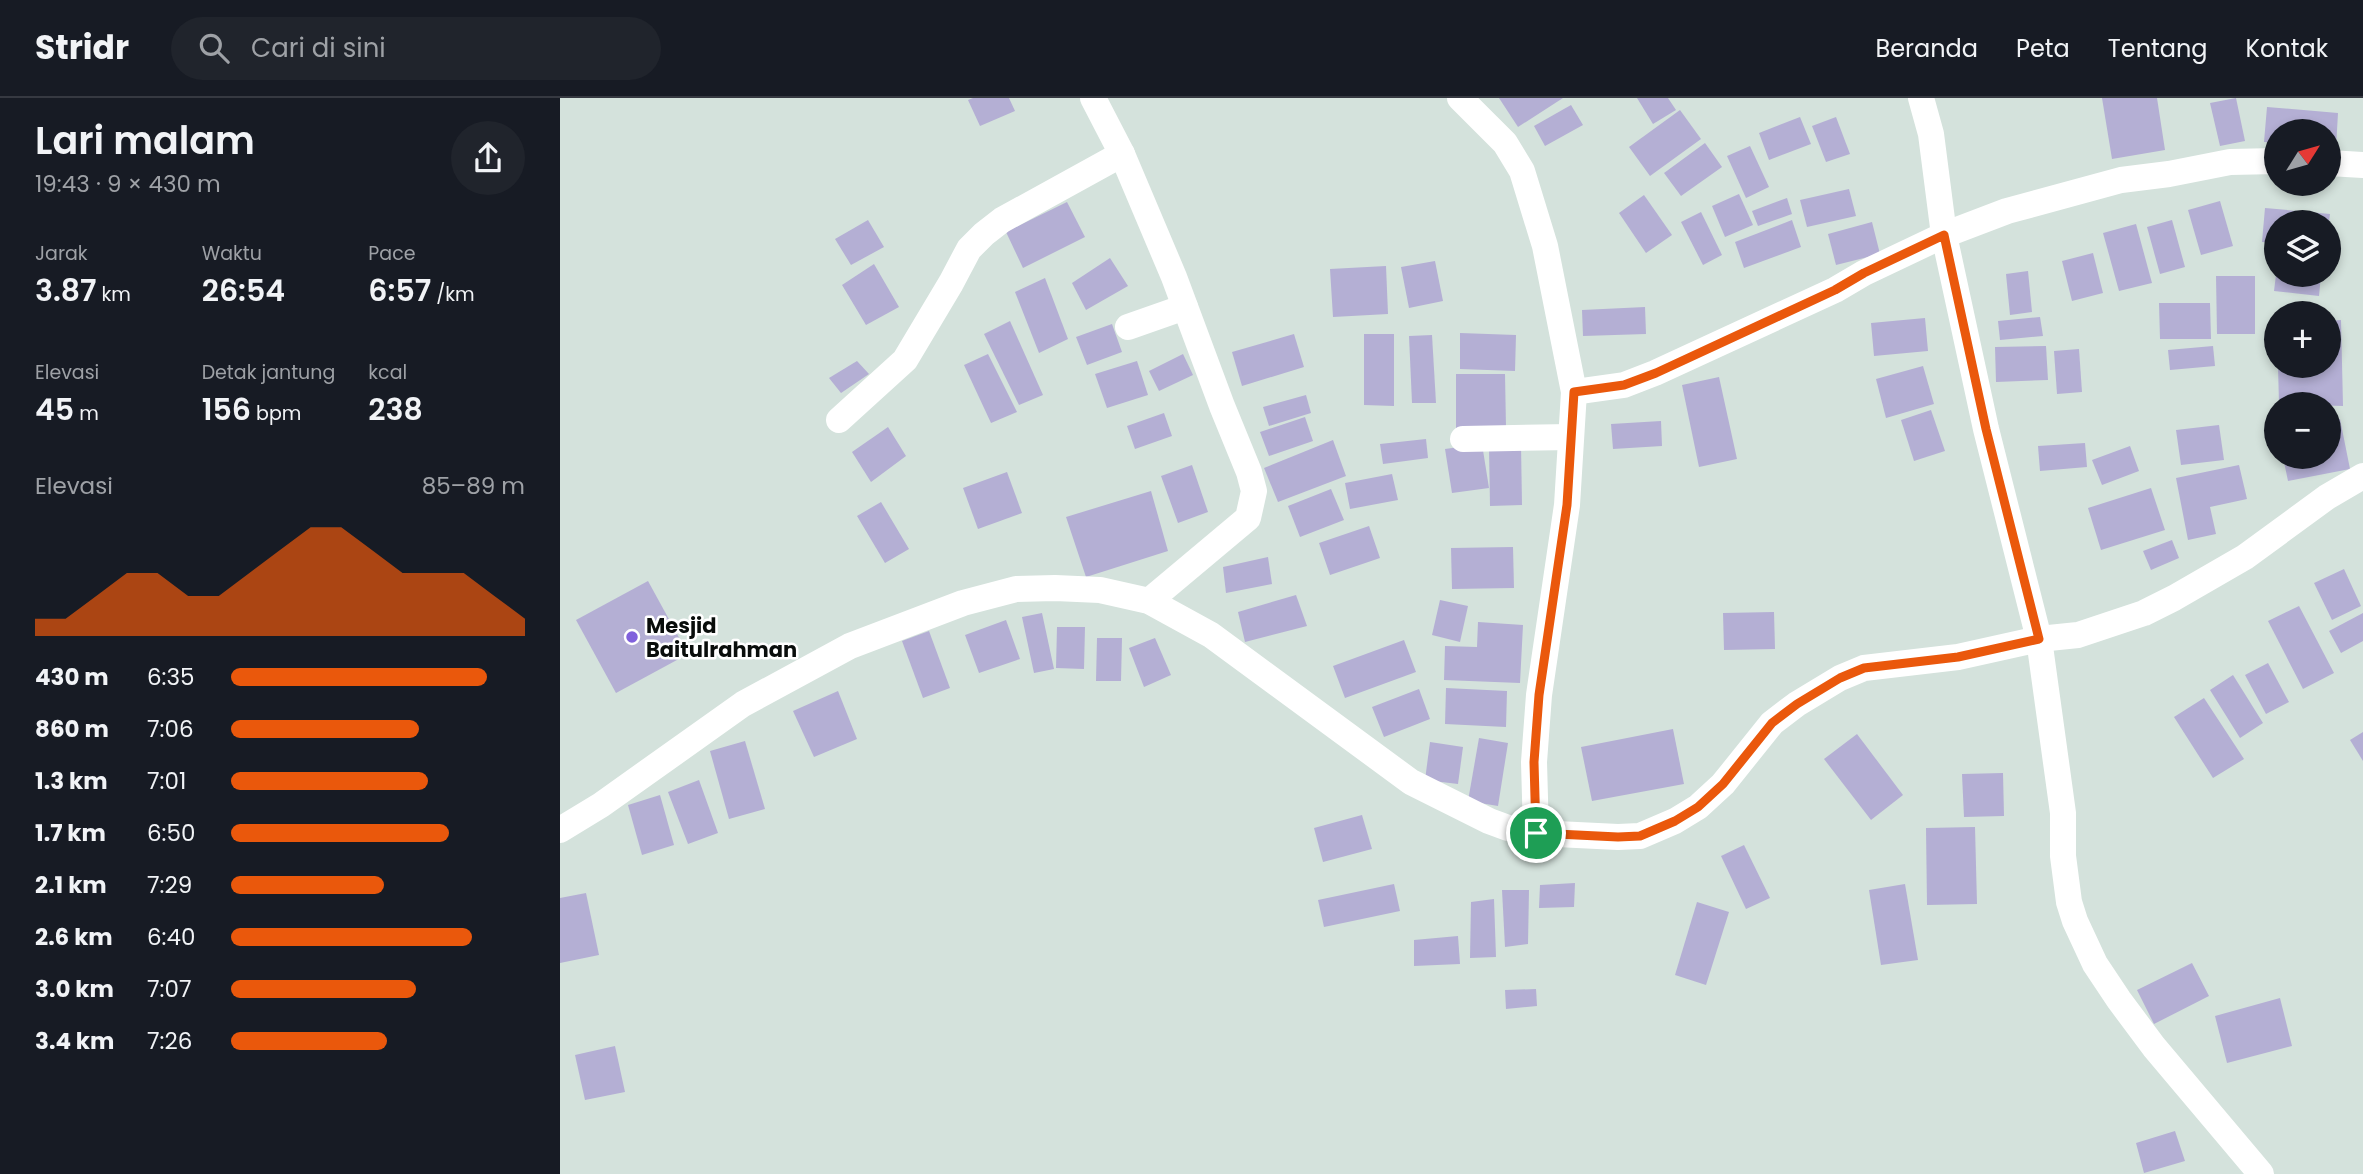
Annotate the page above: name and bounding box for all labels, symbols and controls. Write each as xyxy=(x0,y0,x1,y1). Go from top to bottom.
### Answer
search box xyxy=(171,17,661,80)
text: Stridr xyxy=(35,24,129,71)
icon: search xyxy=(195,29,233,67)
text: Cari di sini xyxy=(251,30,386,66)
text: Beranda xyxy=(1875,32,1978,65)
text: Peta xyxy=(2016,32,2070,65)
text: Tentang xyxy=(2108,32,2208,65)
text: Kontak xyxy=(2246,32,2328,65)
text: Lari malam xyxy=(35,114,255,167)
north arrow xyxy=(2264,119,2342,196)
map controls xyxy=(2264,119,2341,469)
button: share xyxy=(451,121,525,195)
text: 19:43 · 9 × 430 m xyxy=(35,168,221,200)
button: layers xyxy=(2264,210,2341,287)
text: Jarak xyxy=(35,240,88,267)
text: Waktu xyxy=(202,240,262,267)
text: Pace xyxy=(368,240,416,267)
text: 3.87 xyxy=(35,269,97,312)
text: 26:54 xyxy=(202,269,285,312)
text: 6:57 xyxy=(368,269,431,312)
text: km xyxy=(97,281,131,308)
text: /km xyxy=(431,281,475,308)
button: + xyxy=(2264,301,2341,378)
text: Elevasi xyxy=(35,359,99,386)
text: Detak jantung xyxy=(202,359,335,386)
text: kcal xyxy=(368,359,407,386)
text: 45 xyxy=(35,388,74,431)
text: 156 xyxy=(202,388,251,431)
text: 238 xyxy=(368,388,423,431)
button: − xyxy=(2264,392,2341,469)
text: m xyxy=(74,400,99,427)
text: bpm xyxy=(251,400,301,427)
text: Elevasi xyxy=(35,470,113,502)
text: 85–89 m xyxy=(422,470,525,502)
place label: Mesjid Baitulrahman xyxy=(646,611,797,664)
marker: Mesjid Baitulrahman xyxy=(624,629,640,645)
text: 430 m xyxy=(35,661,109,693)
text: 6:35 xyxy=(147,661,195,693)
text: 860 m xyxy=(35,713,109,745)
text: 7:06 xyxy=(147,713,194,745)
text: 1.3 km xyxy=(35,765,108,797)
text: 7:01 xyxy=(147,765,186,797)
pin xyxy=(1506,803,1566,863)
icon: arrive xyxy=(1517,814,1555,852)
text: 1.7 km xyxy=(35,817,106,849)
text: 6:50 xyxy=(147,817,195,849)
text: 2.1 km xyxy=(35,869,107,901)
text: 7:29 xyxy=(147,869,192,901)
text: 2.6 km xyxy=(35,921,113,953)
text: 6:40 xyxy=(147,921,195,953)
text: 3.0 km xyxy=(35,973,114,1005)
text: 7:07 xyxy=(147,973,191,1005)
text: 3.4 km xyxy=(35,1025,114,1057)
text: 7:26 xyxy=(147,1025,192,1057)

